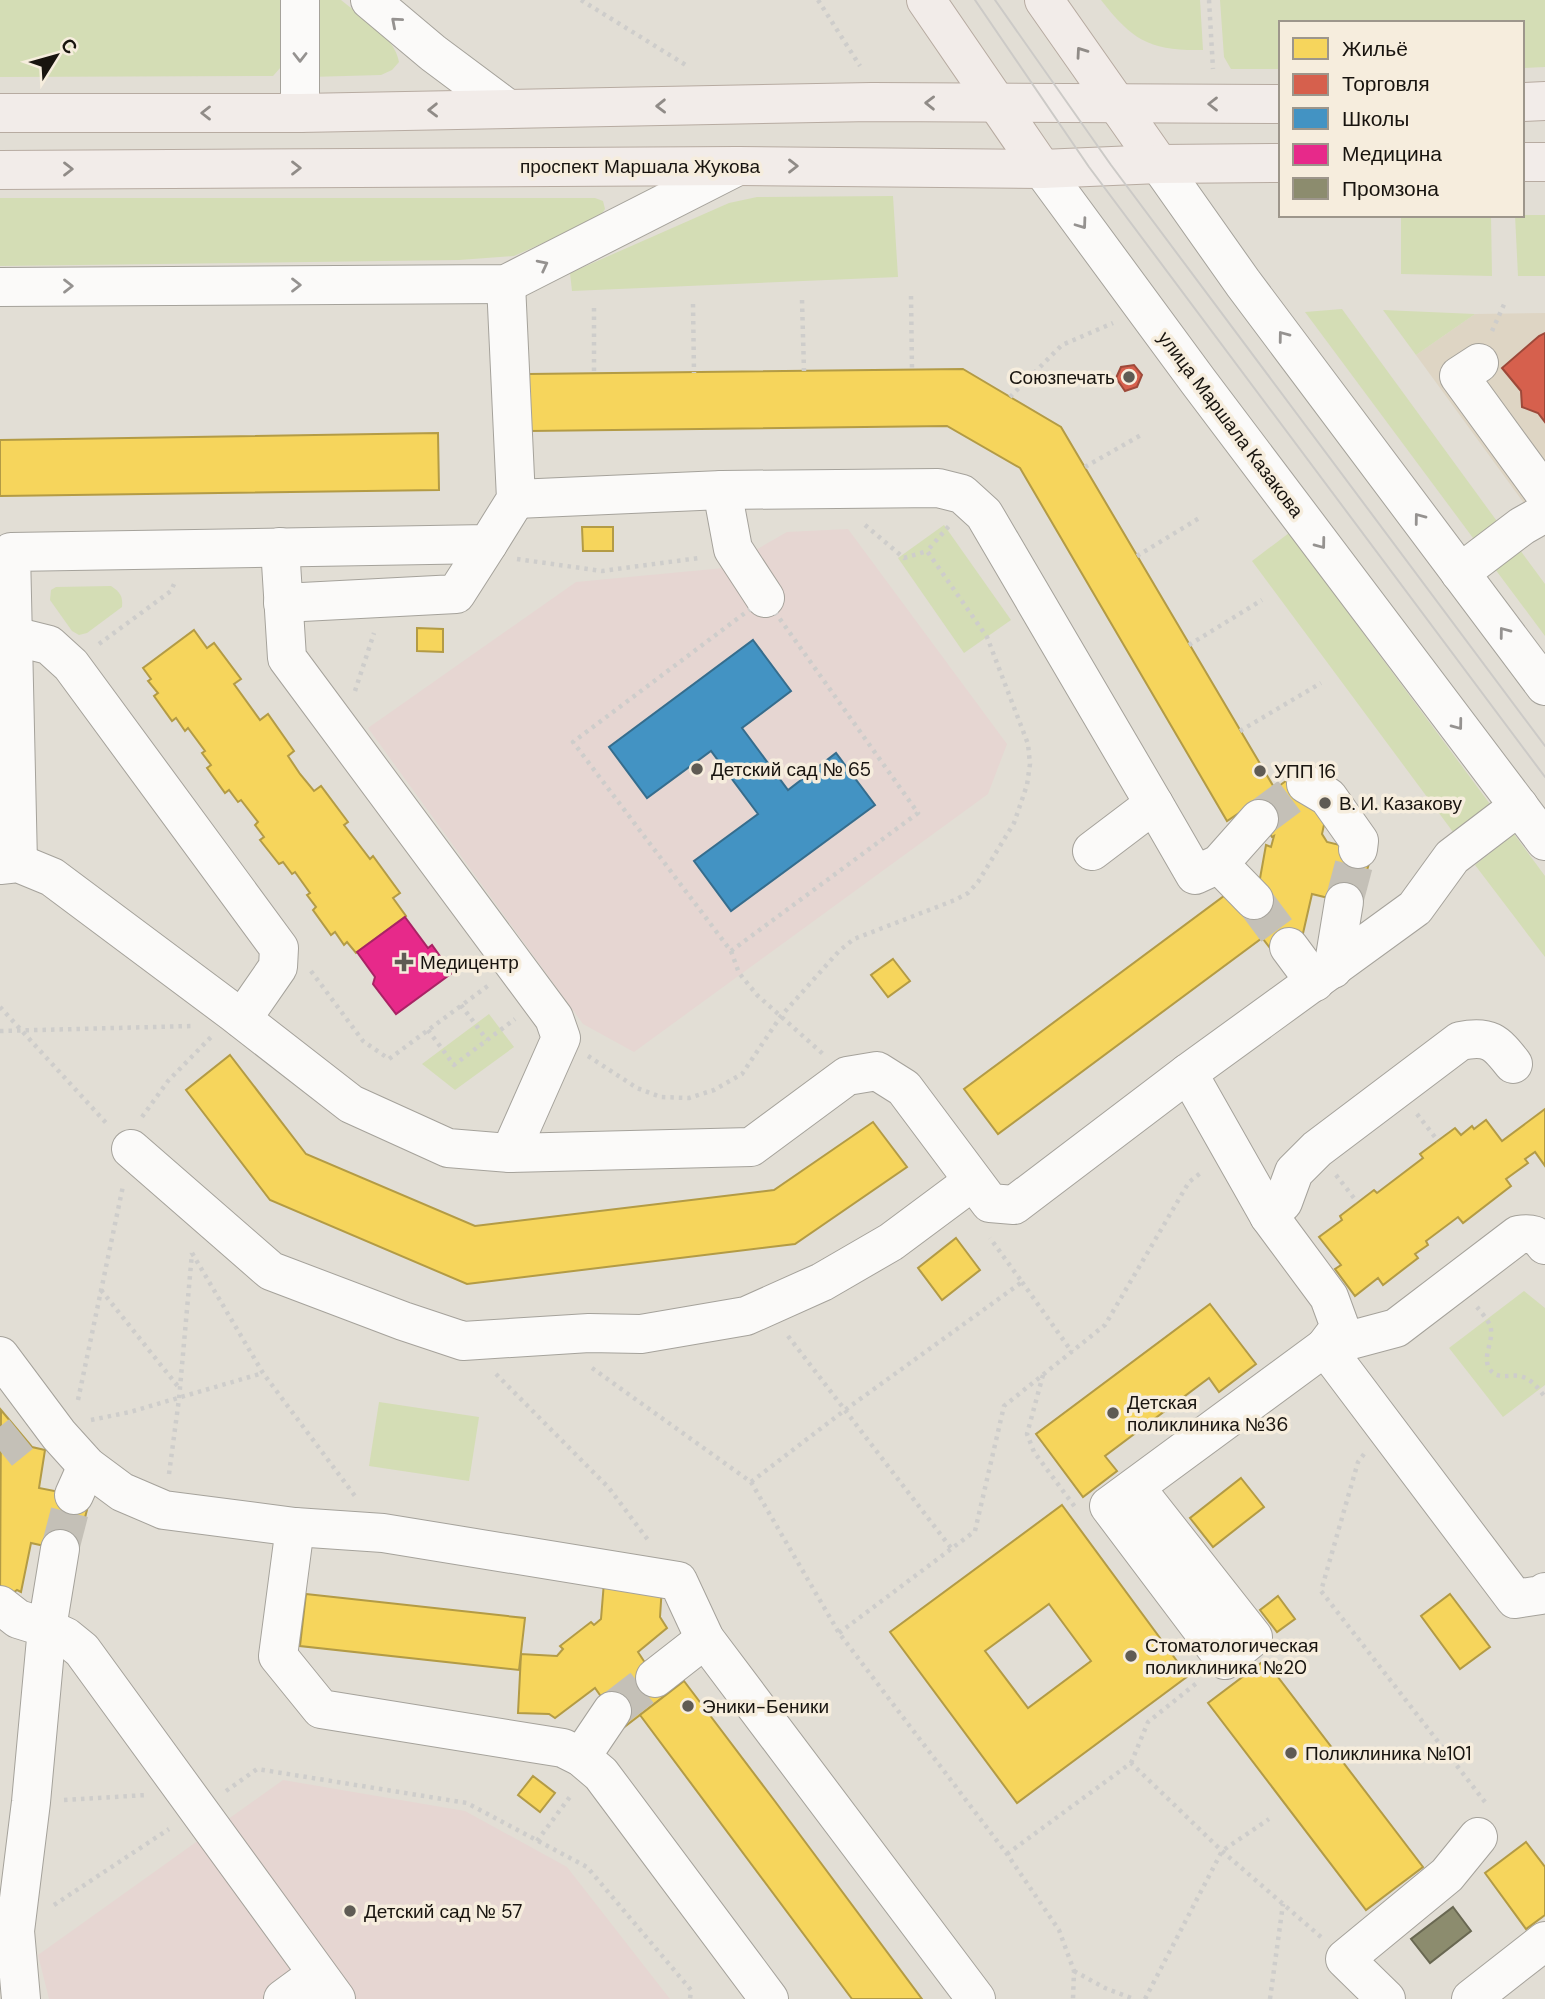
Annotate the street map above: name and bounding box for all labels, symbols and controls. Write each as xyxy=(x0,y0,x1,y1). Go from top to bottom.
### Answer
one-way arrow xyxy=(391,18,404,30)
north arrow xyxy=(21,21,91,91)
legend xyxy=(1279,21,1524,217)
text: С xyxy=(55,33,83,59)
text: Жильё xyxy=(1342,35,1408,63)
one-way arrow xyxy=(1077,47,1089,60)
one-way arrow xyxy=(292,52,308,62)
text: Торговля xyxy=(1342,70,1430,98)
one-way arrow xyxy=(924,96,935,111)
one-way arrow xyxy=(1207,96,1217,112)
one-way arrow xyxy=(655,98,666,114)
one-way arrow xyxy=(428,103,439,118)
one-way arrow xyxy=(200,105,211,121)
text: Школы xyxy=(1342,105,1409,133)
text: Медицина xyxy=(1342,140,1442,168)
street label: проспект Маршала Жукова xyxy=(520,154,760,179)
one-way arrow xyxy=(788,158,798,174)
one-way arrow xyxy=(291,160,301,176)
one-way arrow xyxy=(63,162,74,177)
text: Промзона xyxy=(1342,175,1439,203)
one-way arrow xyxy=(1074,216,1087,228)
one-way arrow xyxy=(536,259,548,273)
one-way arrow xyxy=(291,277,301,293)
one-way arrow xyxy=(63,278,74,294)
street label: улица Маршала Казакова xyxy=(1152,326,1309,523)
one-way arrow xyxy=(1278,332,1291,344)
place label: Союзпечать xyxy=(1009,365,1115,390)
marker: Союзпечать xyxy=(1121,369,1137,385)
one-way arrow xyxy=(1415,514,1427,526)
one-way arrow xyxy=(1312,536,1325,548)
one-way arrow xyxy=(1500,627,1512,640)
one-way arrow xyxy=(1450,717,1462,730)
place label: Детский сад № 65 xyxy=(711,757,871,782)
place label: УПП 16 xyxy=(1274,759,1336,784)
marker: Детский сад № 65 xyxy=(689,761,705,777)
marker: УПП 16 xyxy=(1252,763,1268,779)
place label: В. И. Казакову xyxy=(1339,791,1462,816)
marker: В. И. Казакову xyxy=(1317,795,1333,811)
place label: Медицентр xyxy=(420,950,519,975)
marker: Медицентр xyxy=(394,952,414,972)
place label: Детская поликлиника №36 xyxy=(1127,1390,1288,1437)
marker: Детская поликлиника №36 xyxy=(1105,1405,1121,1421)
place label: Стоматологическая поликлиника №20 xyxy=(1145,1633,1319,1680)
marker: Стоматологическая поликлиника №20 xyxy=(1123,1648,1139,1664)
place label: Эники-Беники xyxy=(702,1694,829,1719)
marker: Эники-Беники xyxy=(680,1698,696,1714)
place label: Поликлиника №101 xyxy=(1305,1741,1471,1766)
marker: Поликлиника №101 xyxy=(1283,1745,1299,1761)
place label: Детский сад № 57 xyxy=(364,1899,522,1924)
marker: Детский сад № 57 xyxy=(342,1903,358,1919)

